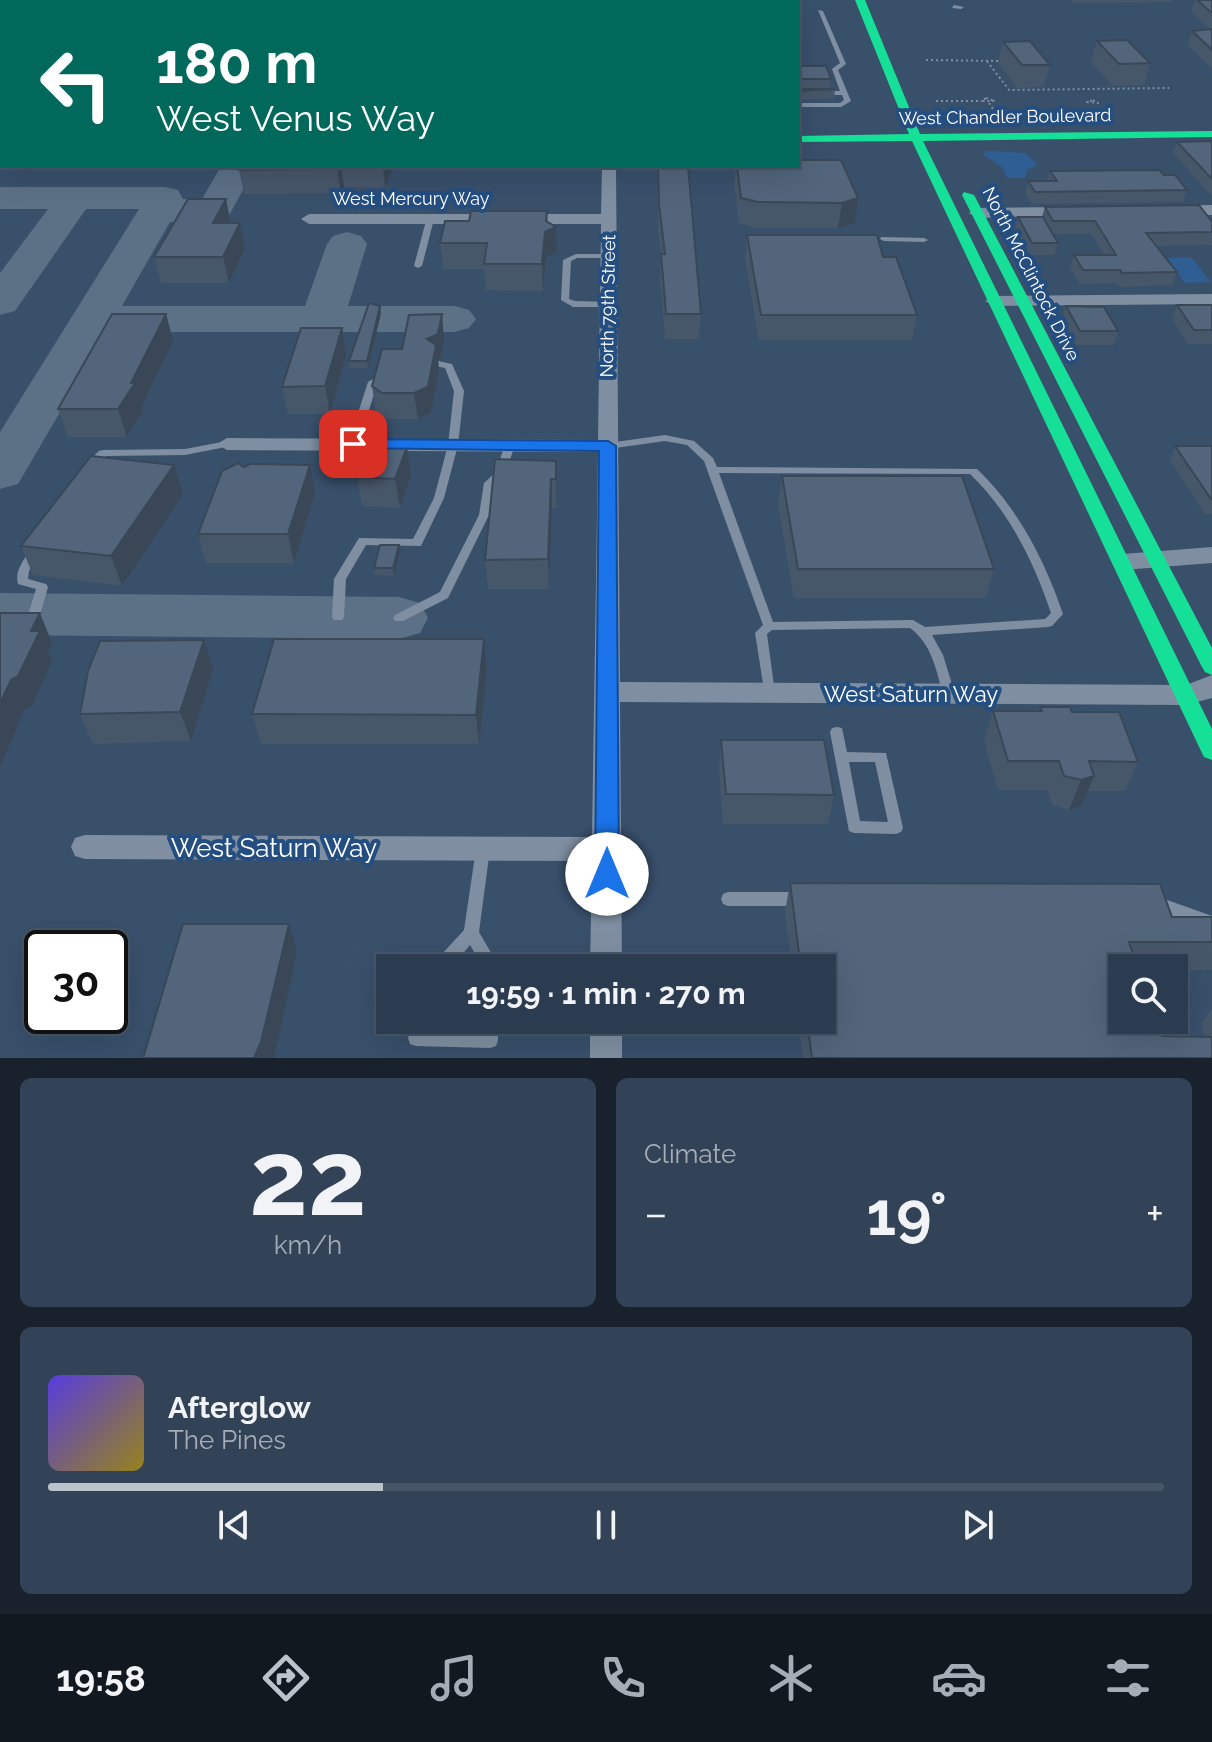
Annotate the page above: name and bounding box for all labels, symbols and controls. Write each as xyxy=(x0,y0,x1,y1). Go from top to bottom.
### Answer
text: 180 m xyxy=(156,30,317,96)
icon: left xyxy=(24,32,128,136)
text: West Venus Way xyxy=(156,97,435,139)
street label: West Chandler Boulevard xyxy=(898,104,1112,129)
street label: North McClintock Drive xyxy=(978,183,1085,365)
street label: West Mercury Way xyxy=(332,188,490,209)
street label: North 79th Street xyxy=(596,234,619,378)
pin xyxy=(319,410,387,478)
icon: arrive xyxy=(331,422,375,466)
street label: West Saturn Way xyxy=(824,681,998,707)
position arrow xyxy=(565,832,649,916)
street label: West Saturn Way xyxy=(171,833,377,863)
speed limit sign: 30 xyxy=(24,930,128,1034)
map controls xyxy=(1108,954,1188,1034)
button: search xyxy=(1108,954,1188,1034)
text: 19:59 · 1 min · 270 m xyxy=(466,976,746,1011)
text: 22 xyxy=(249,1117,367,1239)
text: Climate xyxy=(644,1139,736,1169)
text: 19° xyxy=(867,1179,947,1249)
text: − xyxy=(644,1188,668,1239)
text: + xyxy=(1146,1188,1164,1239)
text: km/h xyxy=(274,1230,342,1260)
text: Afterglow xyxy=(168,1390,311,1425)
text: The Pines xyxy=(168,1425,286,1455)
icon: previous xyxy=(212,1503,256,1547)
icon: pause xyxy=(584,1503,628,1547)
icon: next xyxy=(956,1503,1000,1547)
icon: directions xyxy=(258,1650,314,1706)
icon: music xyxy=(426,1650,482,1706)
icon: phone xyxy=(595,1650,651,1706)
icon: climate xyxy=(763,1650,819,1706)
icon: car xyxy=(931,1650,987,1706)
icon: filters xyxy=(1100,1650,1156,1706)
text: 19:58 xyxy=(56,1657,146,1699)

